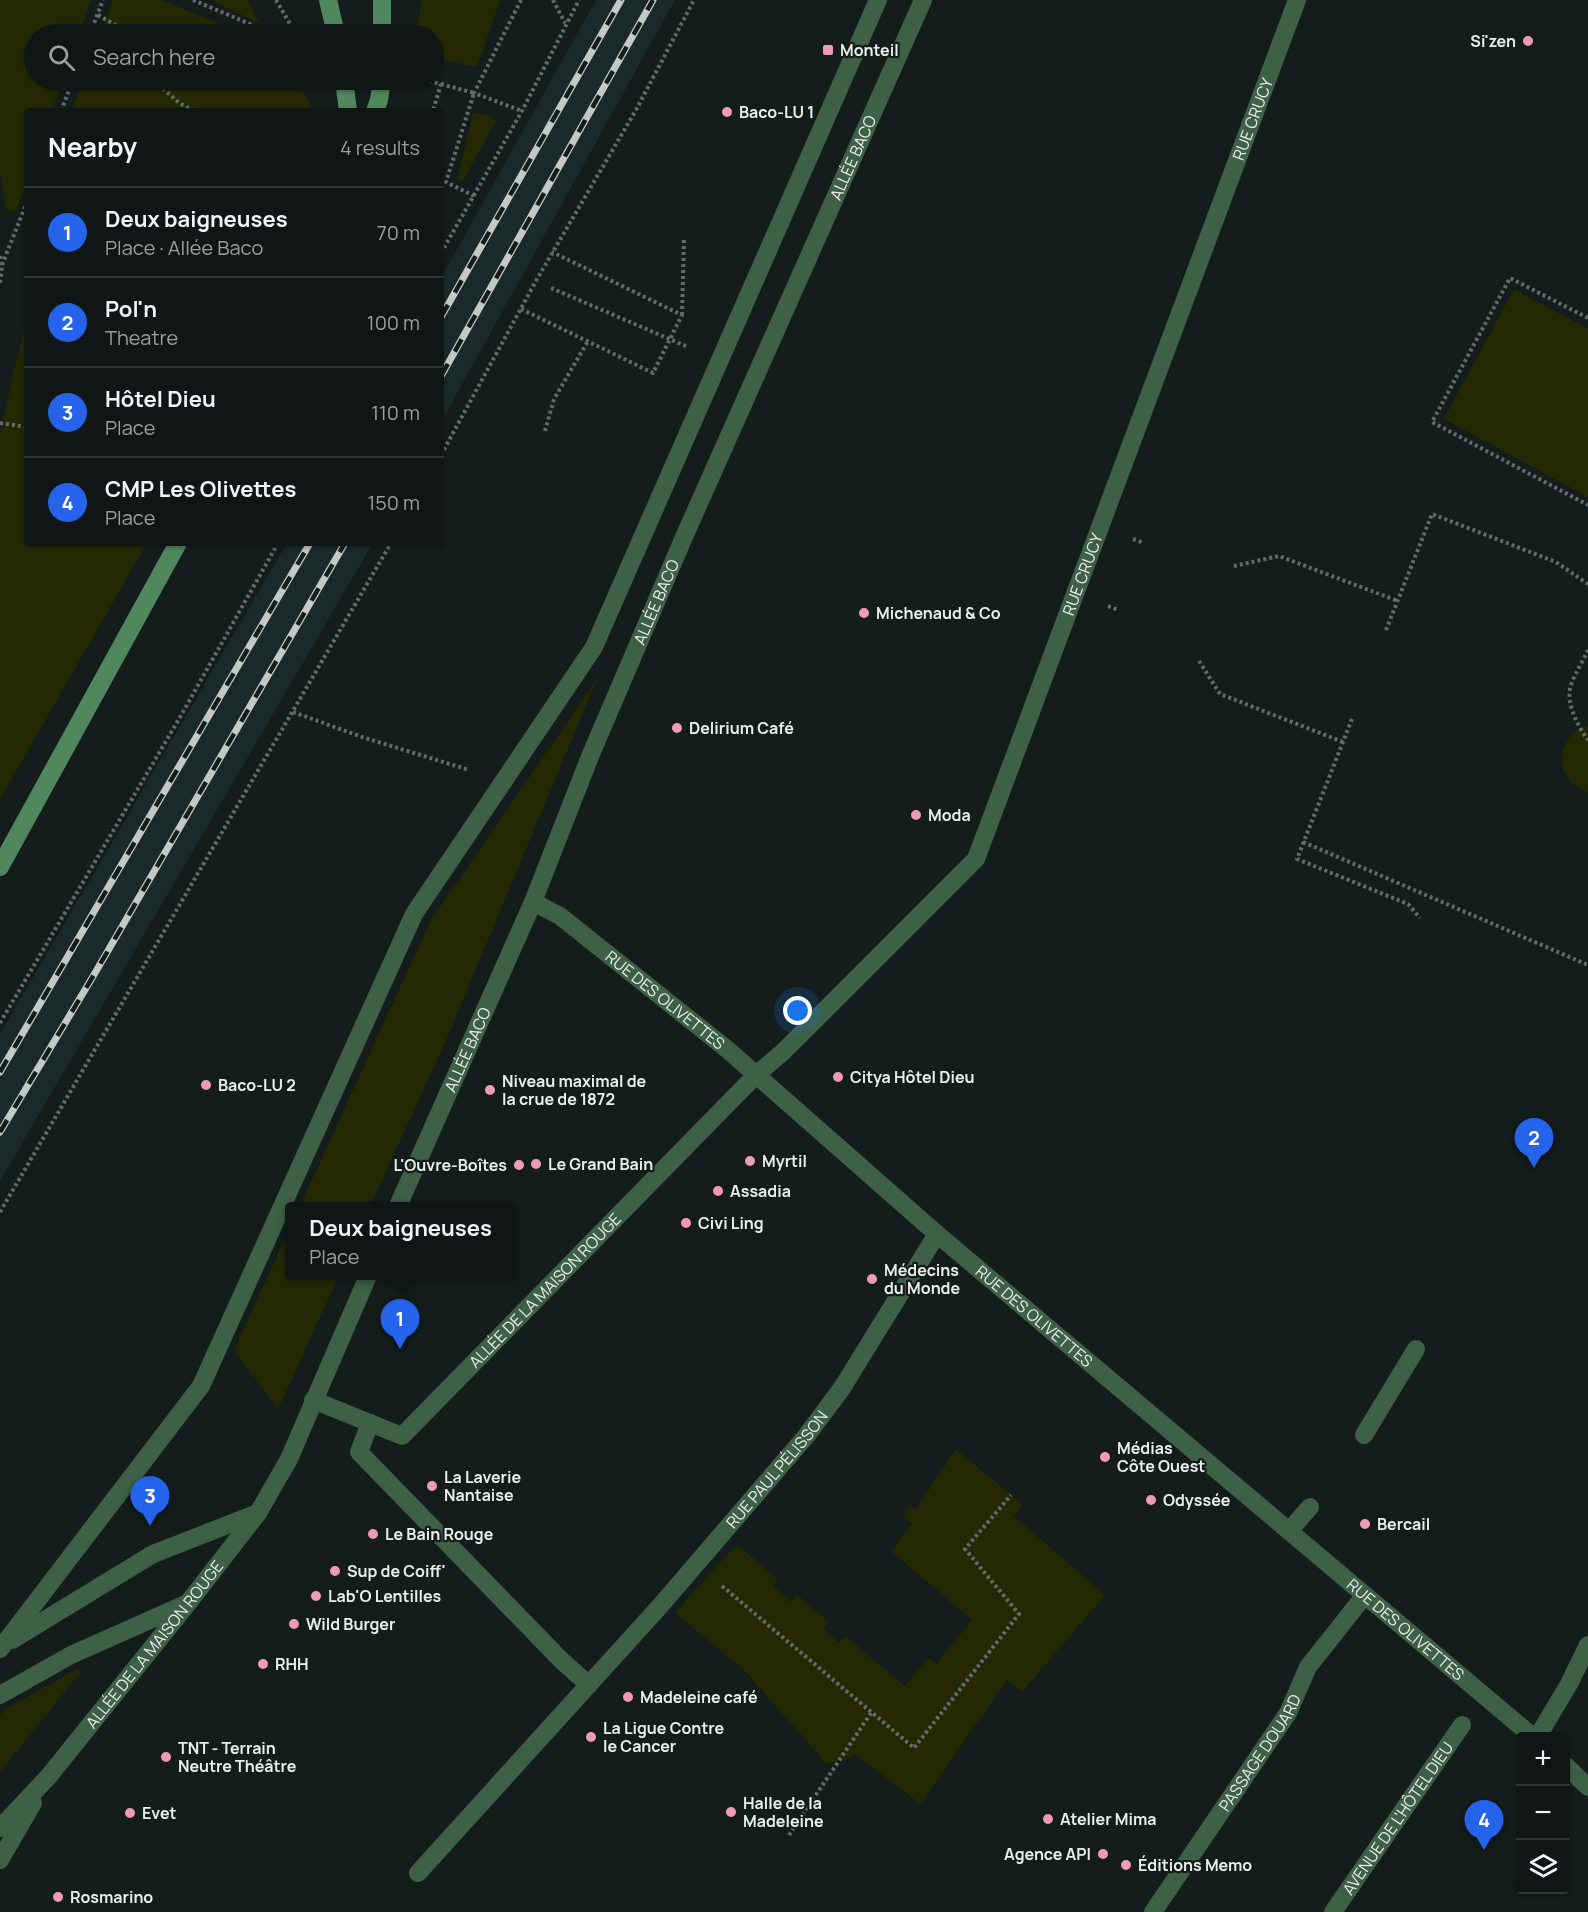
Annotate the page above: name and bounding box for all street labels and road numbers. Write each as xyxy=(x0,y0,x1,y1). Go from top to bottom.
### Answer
street label: RUE CRUCY xyxy=(1227,75,1278,163)
street label: ALLÉE BACO xyxy=(824,111,882,203)
street label: RUE CRUCY xyxy=(1057,530,1108,619)
street label: ALLÉE BACO xyxy=(628,556,684,648)
street label: RUE DES OLIVETTES xyxy=(601,945,730,1054)
street label: ALLÉE BACO xyxy=(439,1003,496,1096)
street label: ALLÉE DE LA MAISON ROUGE xyxy=(464,1208,626,1373)
street label: RUE DES OLIVETTES xyxy=(971,1260,1098,1372)
street label: RUE PAUL PÉLISSON xyxy=(721,1406,832,1533)
street label: ALLÉE DE LA MAISON ROUGE xyxy=(81,1556,228,1733)
street label: RUE DES OLIVETTES xyxy=(1342,1574,1469,1685)
street label: PASSAGE DOUARD xyxy=(1213,1690,1306,1816)
street label: AVENUE DE L'HÔTEL DIEU xyxy=(1337,1737,1458,1899)

